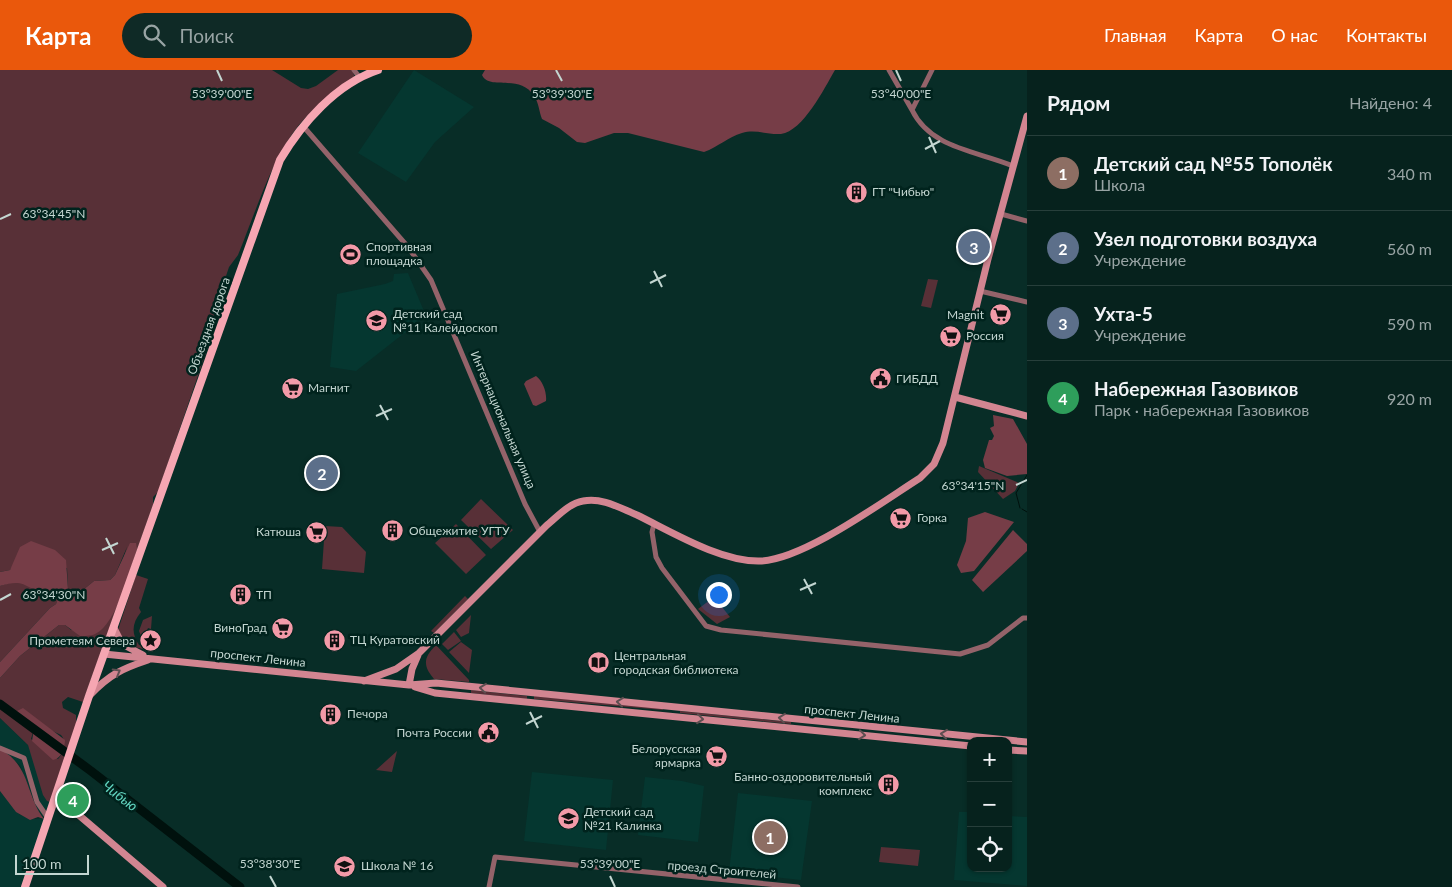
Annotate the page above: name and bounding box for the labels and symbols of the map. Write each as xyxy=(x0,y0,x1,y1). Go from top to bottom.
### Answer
text: 53°39'00"E xyxy=(192,86,252,101)
text: 53°39'30"E xyxy=(532,86,592,101)
text: 53°40'00"E xyxy=(871,86,931,101)
building icon: ГТ "Чибью" xyxy=(844,180,868,204)
place label: ГТ "Чибью" xyxy=(872,184,934,199)
text: 63°34'45"N xyxy=(23,206,85,221)
pin: 3 xyxy=(958,228,990,266)
place label: Спортивная площадка xyxy=(366,239,432,268)
sports icon: Спортивная площадка xyxy=(338,242,362,266)
street label: Объездная дорога xyxy=(184,275,233,377)
supermarket icon: Magnit xyxy=(988,303,1012,327)
place label: Детский сад №11 Калейдоскоп xyxy=(393,306,497,335)
place label: Magnit xyxy=(947,307,985,322)
school or university icon: Детский сад №11 Калейдоскоп xyxy=(365,309,389,333)
supermarket icon: Россия xyxy=(938,324,962,348)
place label: Россия xyxy=(966,328,1004,343)
street label: Интернациональная улица xyxy=(468,349,539,491)
public building icon: ГИБДД xyxy=(868,367,892,391)
place label: ГИБДД xyxy=(896,371,938,386)
supermarket icon: Магнит xyxy=(280,376,304,400)
place label: Магнит xyxy=(308,380,350,395)
pin: 2 xyxy=(306,454,338,492)
text: 63°34'15"N xyxy=(942,478,1004,493)
supermarket icon: Горка xyxy=(889,506,913,530)
place label: Горка xyxy=(917,510,947,525)
building icon: Общежитие УГТУ xyxy=(381,519,405,543)
supermarket icon: Катюша xyxy=(305,520,329,544)
place label: Общежитие УГТУ xyxy=(409,523,510,538)
place label: Катюша xyxy=(256,524,301,539)
your location xyxy=(706,582,732,608)
building icon: ТП xyxy=(228,583,252,607)
text: 63°34'30"N xyxy=(23,587,85,602)
place label: ТП xyxy=(256,587,272,602)
supermarket icon: ВиноГрад xyxy=(271,616,295,640)
place label: ВиноГрад xyxy=(214,620,268,635)
building icon: ТЦ Куратовский xyxy=(322,628,346,652)
place icon: Прометеям Севера xyxy=(139,629,163,653)
place label: ТЦ Куратовский xyxy=(350,632,440,647)
place label: Прометеям Севера xyxy=(29,633,135,648)
street label: проспект Ленина xyxy=(210,645,306,670)
place label: Центральная городская библиотека xyxy=(614,648,739,677)
library icon: Центральная городская библиотека xyxy=(586,651,610,675)
one-way arrow xyxy=(111,668,120,678)
one-way arrow xyxy=(479,683,487,694)
one-way arrow xyxy=(616,697,624,708)
street label: проспект Ленина xyxy=(804,701,900,726)
building icon: Печора xyxy=(319,702,343,726)
place label: Печора xyxy=(347,706,388,721)
one-way arrow xyxy=(697,713,705,724)
one-way arrow xyxy=(778,713,786,724)
public building icon: Почта России xyxy=(476,721,500,745)
place label: Почта России xyxy=(396,725,472,740)
one-way arrow xyxy=(858,729,866,740)
one-way arrow xyxy=(939,729,947,740)
place label: Белорусская ярмарка xyxy=(631,741,701,770)
supermarket icon: Белорусская ярмарка xyxy=(705,744,729,768)
place label: Банно-оздоровительный комплекс xyxy=(734,769,872,798)
building icon: Банно-оздоровительный комплекс xyxy=(876,772,900,796)
water label: Чибью xyxy=(99,777,141,814)
pin: 4 xyxy=(57,781,89,819)
place label: Детский сад №21 Калинка xyxy=(584,804,662,833)
school or university icon: Детский сад №21 Калинка xyxy=(556,807,580,831)
pin: 1 xyxy=(754,818,786,856)
scale bar xyxy=(15,852,89,875)
school or university icon: Школа № 16 xyxy=(333,854,357,878)
text: 53°38'30"E xyxy=(240,856,300,871)
text: 53°39'00"E xyxy=(580,856,640,871)
street label: проезд Строителей xyxy=(667,857,777,882)
place label: Школа № 16 xyxy=(361,858,433,873)

